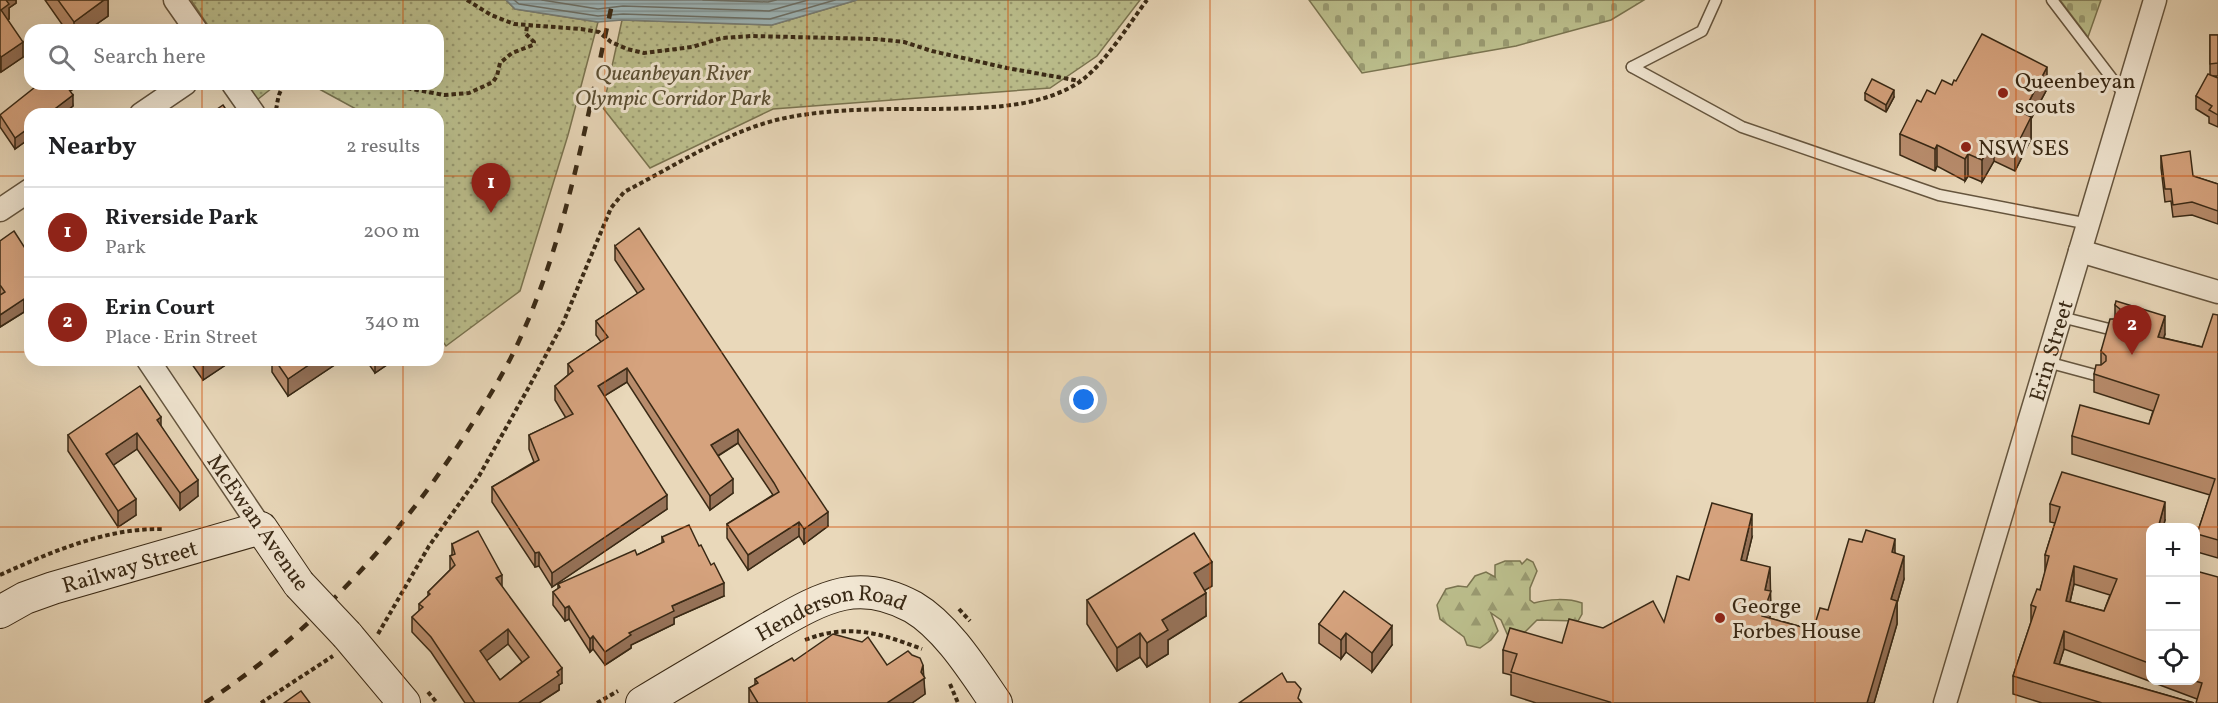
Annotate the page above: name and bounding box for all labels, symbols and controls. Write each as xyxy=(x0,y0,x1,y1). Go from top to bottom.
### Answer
search box xyxy=(24,24,444,90)
icon: search xyxy=(45,41,78,74)
text: Search here xyxy=(93,42,206,73)
park label: Queanbeyan River Olympic Corridor Park xyxy=(575,59,771,115)
place label: Queenbeyan scouts xyxy=(2015,67,2136,123)
marker: Queenbeyan scouts xyxy=(1996,86,2010,100)
text: Nearby xyxy=(48,129,137,165)
text: 2 results xyxy=(346,133,420,161)
place label: NSW SES xyxy=(1978,134,2069,165)
marker: NSW SES xyxy=(1959,140,1973,154)
pin: 1 xyxy=(472,164,510,213)
text: Riverside Park xyxy=(105,203,258,234)
text: 1 xyxy=(63,218,72,246)
text: 200 m xyxy=(363,218,420,246)
text: Park xyxy=(105,234,146,262)
text: Erin Court xyxy=(105,293,215,324)
street label: Erin Street xyxy=(2023,296,2083,406)
pin: 2 xyxy=(2112,306,2152,355)
text: 2 xyxy=(62,308,73,336)
text: 340 m xyxy=(364,308,420,336)
text: Place · Erin Street xyxy=(105,324,258,352)
your location xyxy=(1069,385,1098,414)
street label: McEwan Avenue xyxy=(198,449,316,598)
map controls xyxy=(2146,523,2200,685)
button: + xyxy=(2146,523,2200,577)
street label: Railway Street xyxy=(59,534,202,603)
button: − xyxy=(2146,577,2200,631)
street label: Henderson Road xyxy=(751,579,911,651)
place label: George Forbes House xyxy=(1732,592,1861,648)
marker: George Forbes House xyxy=(1713,611,1727,625)
button: locate xyxy=(2146,631,2200,685)

